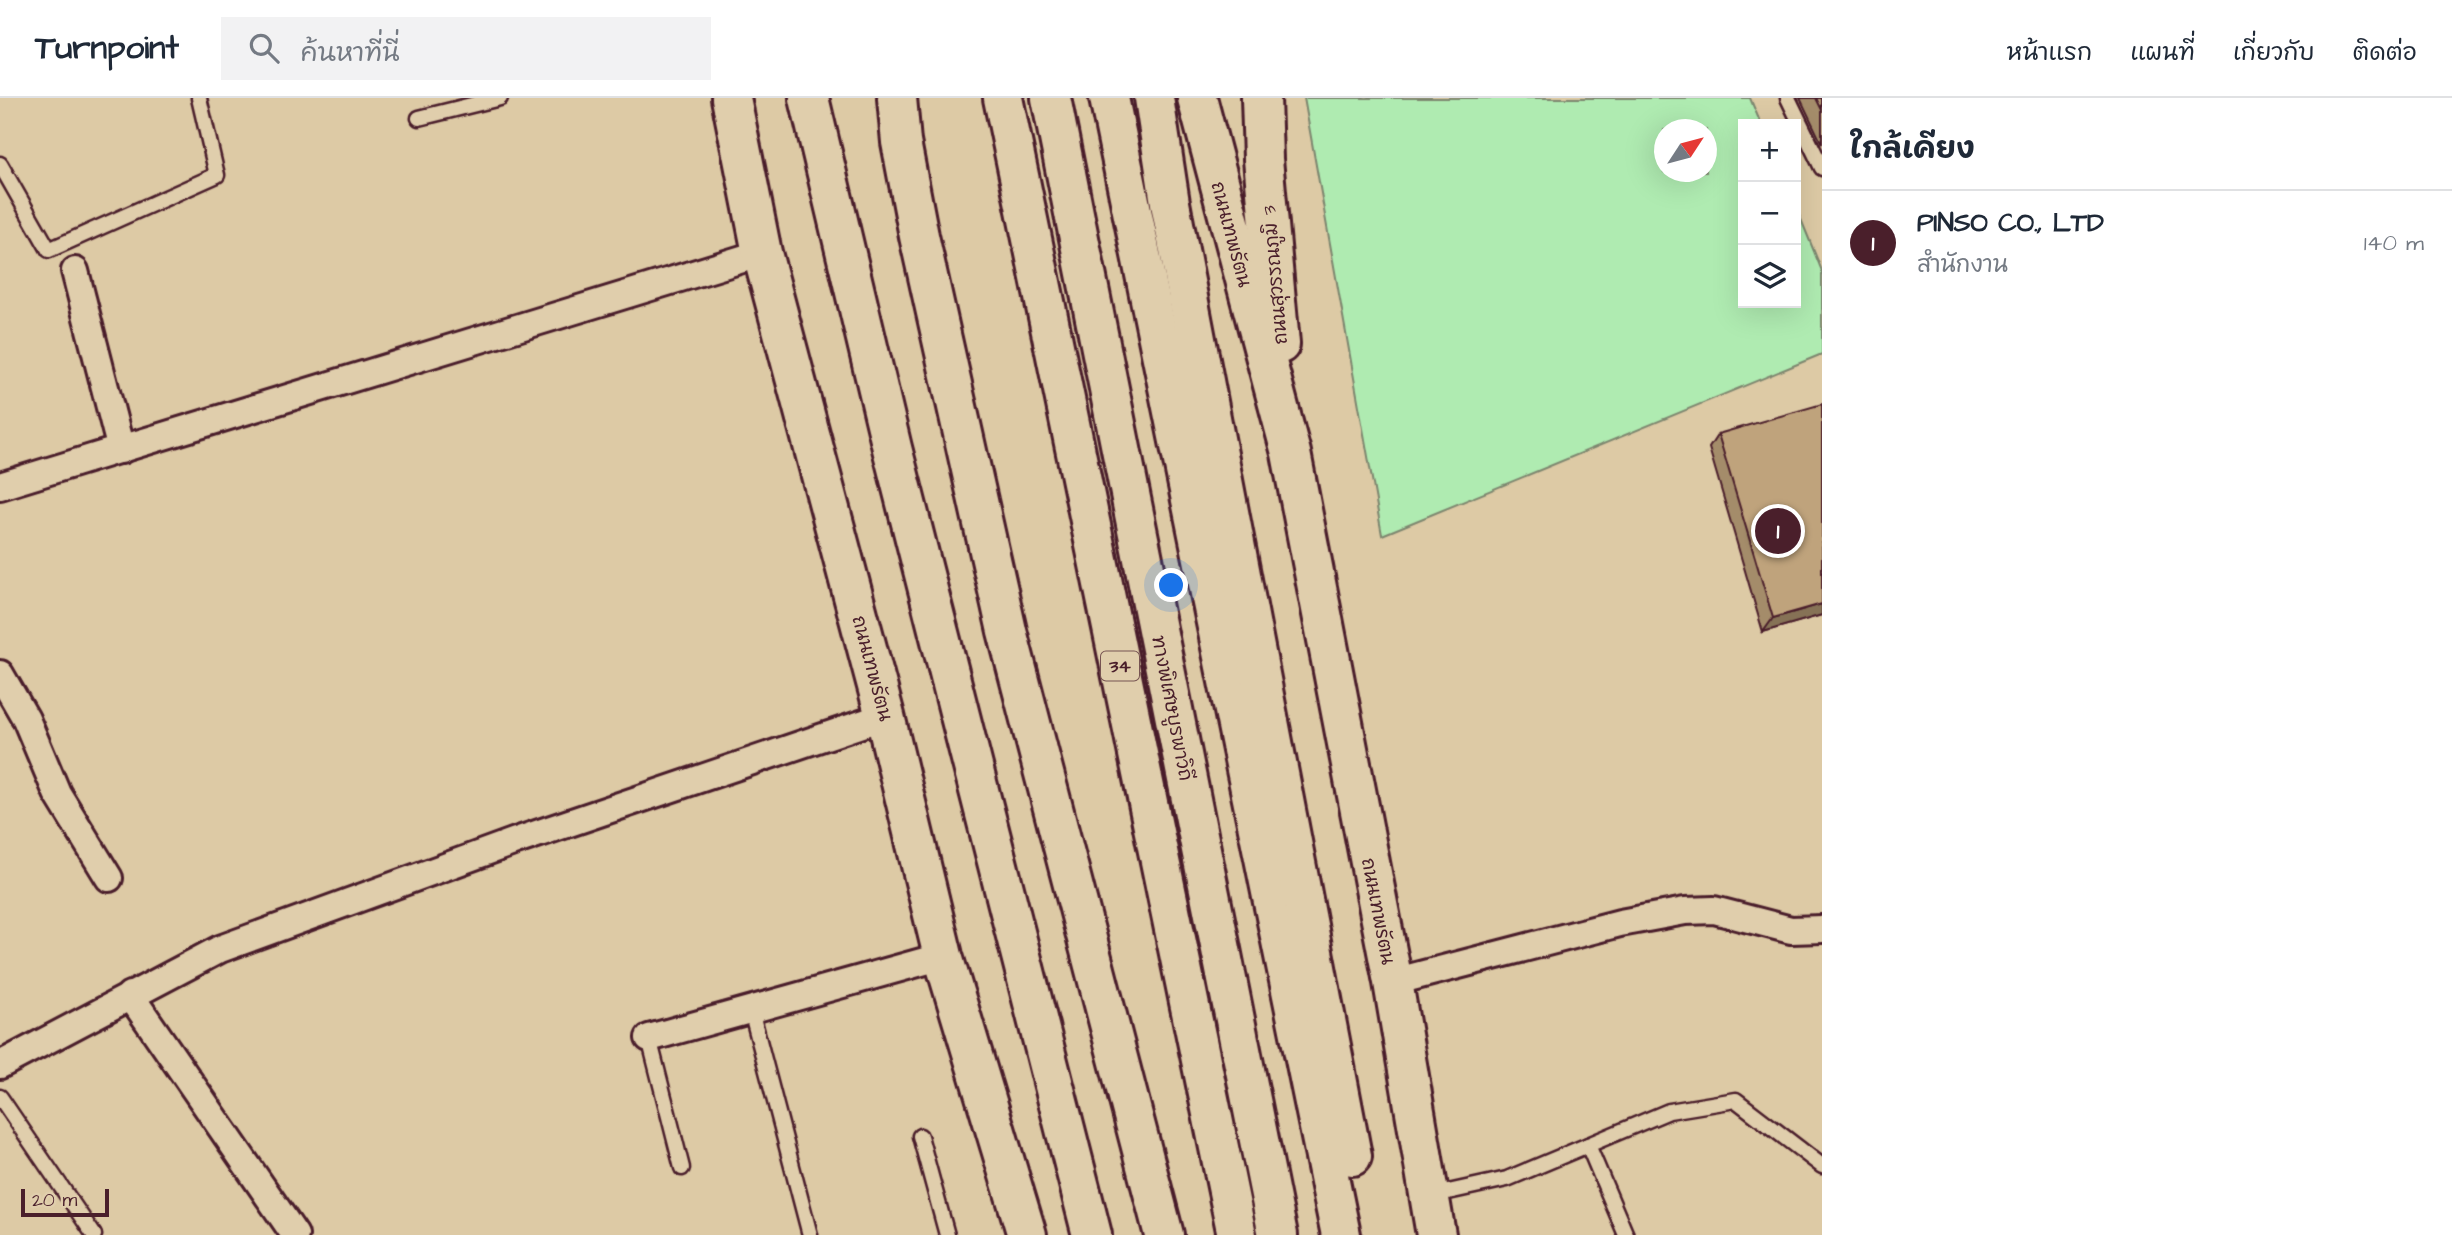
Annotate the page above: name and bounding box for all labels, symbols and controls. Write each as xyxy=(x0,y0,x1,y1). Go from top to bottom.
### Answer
search box xyxy=(221,17,711,80)
text: Turnpoint xyxy=(35,25,179,71)
icon: search xyxy=(245,29,283,67)
text: ค้นหาที่นี่ xyxy=(301,35,400,71)
text: หน้าแรก xyxy=(2007,36,2092,70)
text: แผนที่ xyxy=(2130,36,2195,70)
text: เกี่ยวกับ xyxy=(2233,36,2315,70)
text: ติดต่อ xyxy=(2353,36,2417,70)
north arrow xyxy=(1654,119,1717,182)
map controls xyxy=(1738,119,1801,308)
button: + xyxy=(1738,119,1801,182)
text: ใกล้เคียง xyxy=(1850,128,1975,170)
street label: ถนนเทพรัตน xyxy=(1203,179,1258,291)
button: − xyxy=(1738,182,1801,245)
street label: ถนนสุวรรณภูมิ 3 xyxy=(1256,204,1295,346)
text: PINSO CO., LTD xyxy=(1917,205,2104,241)
text: 1 xyxy=(1872,227,1874,259)
text: 140 m xyxy=(2364,227,2424,259)
button: layers xyxy=(1738,245,1801,308)
text: สำนักงาน xyxy=(1917,249,2008,281)
pin: 1 xyxy=(1755,505,1801,557)
your location xyxy=(1154,568,1188,602)
street label: ถนนเทพรัตน xyxy=(844,613,899,725)
street label: ทางพิเศษบูรพาวิถี xyxy=(1144,633,1199,783)
road number: 34 xyxy=(1101,652,1139,680)
street label: ถนนเทพรัตน xyxy=(1354,856,1401,967)
scale bar xyxy=(21,1186,108,1218)
text: 20 m xyxy=(32,1187,77,1214)

